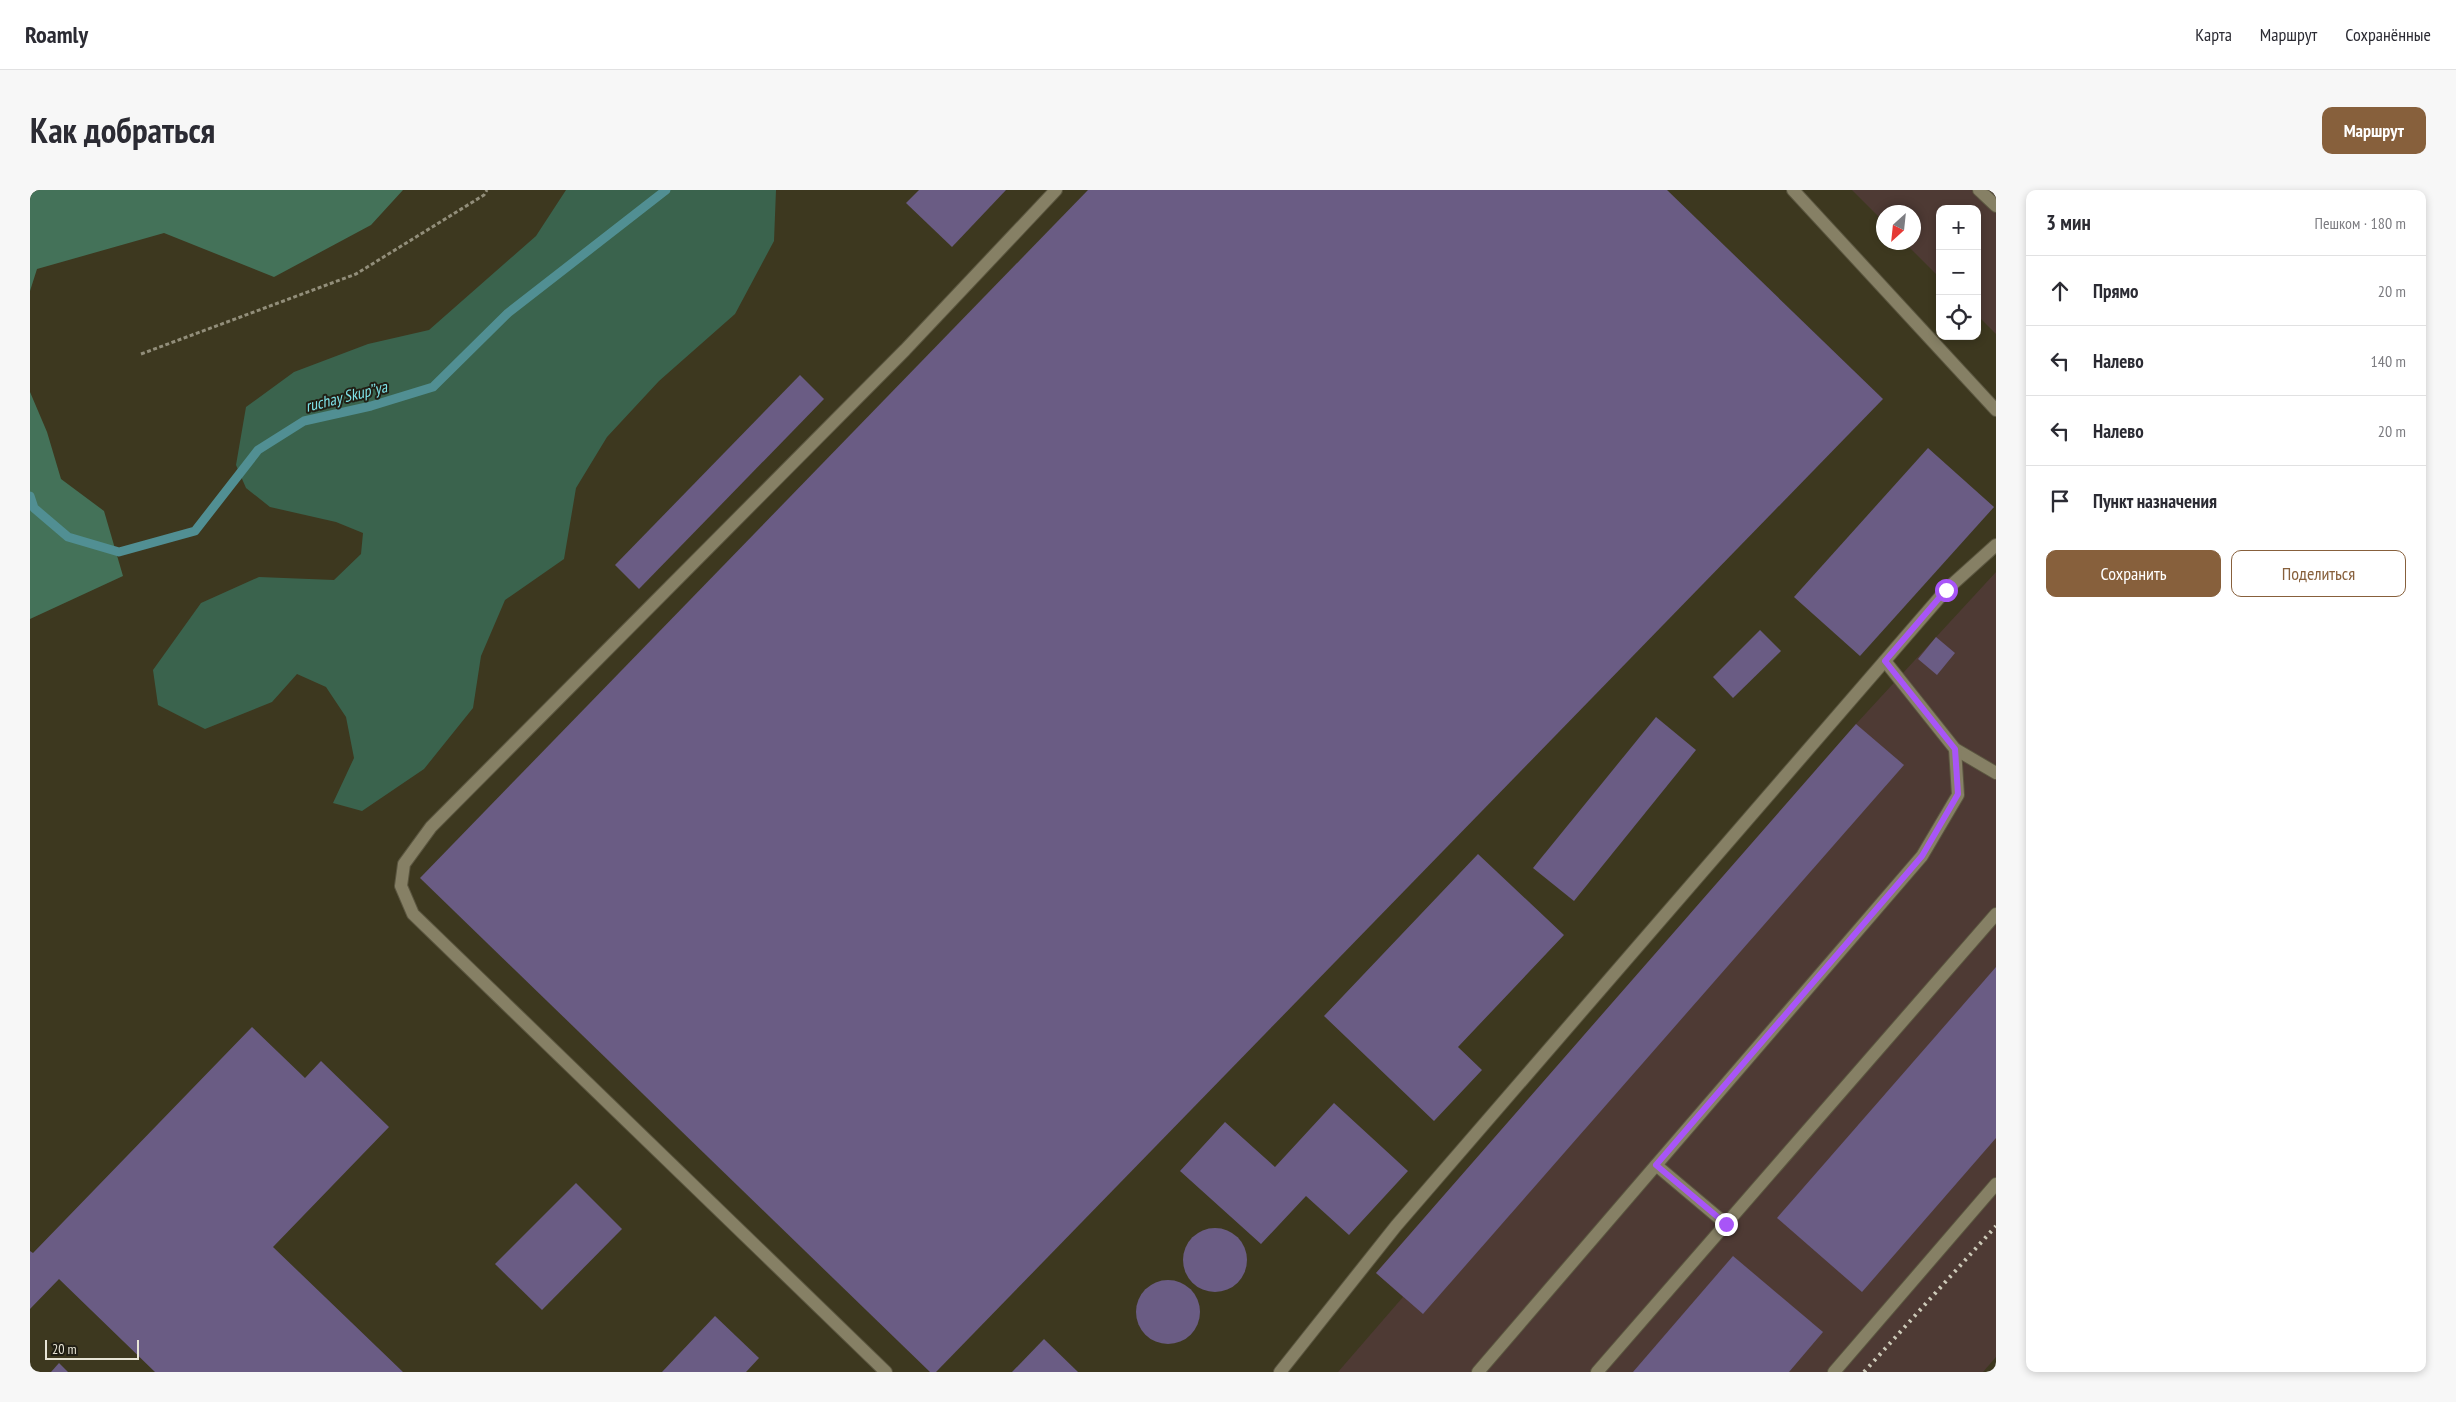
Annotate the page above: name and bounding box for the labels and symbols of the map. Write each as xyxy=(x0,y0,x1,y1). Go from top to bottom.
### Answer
north arrow xyxy=(1876,205,1921,250)
water label: ruchay Skup’’ya xyxy=(303,376,390,416)
route start xyxy=(1935,579,1958,602)
route end xyxy=(1715,1213,1738,1236)
scale bar xyxy=(45,1337,139,1360)

